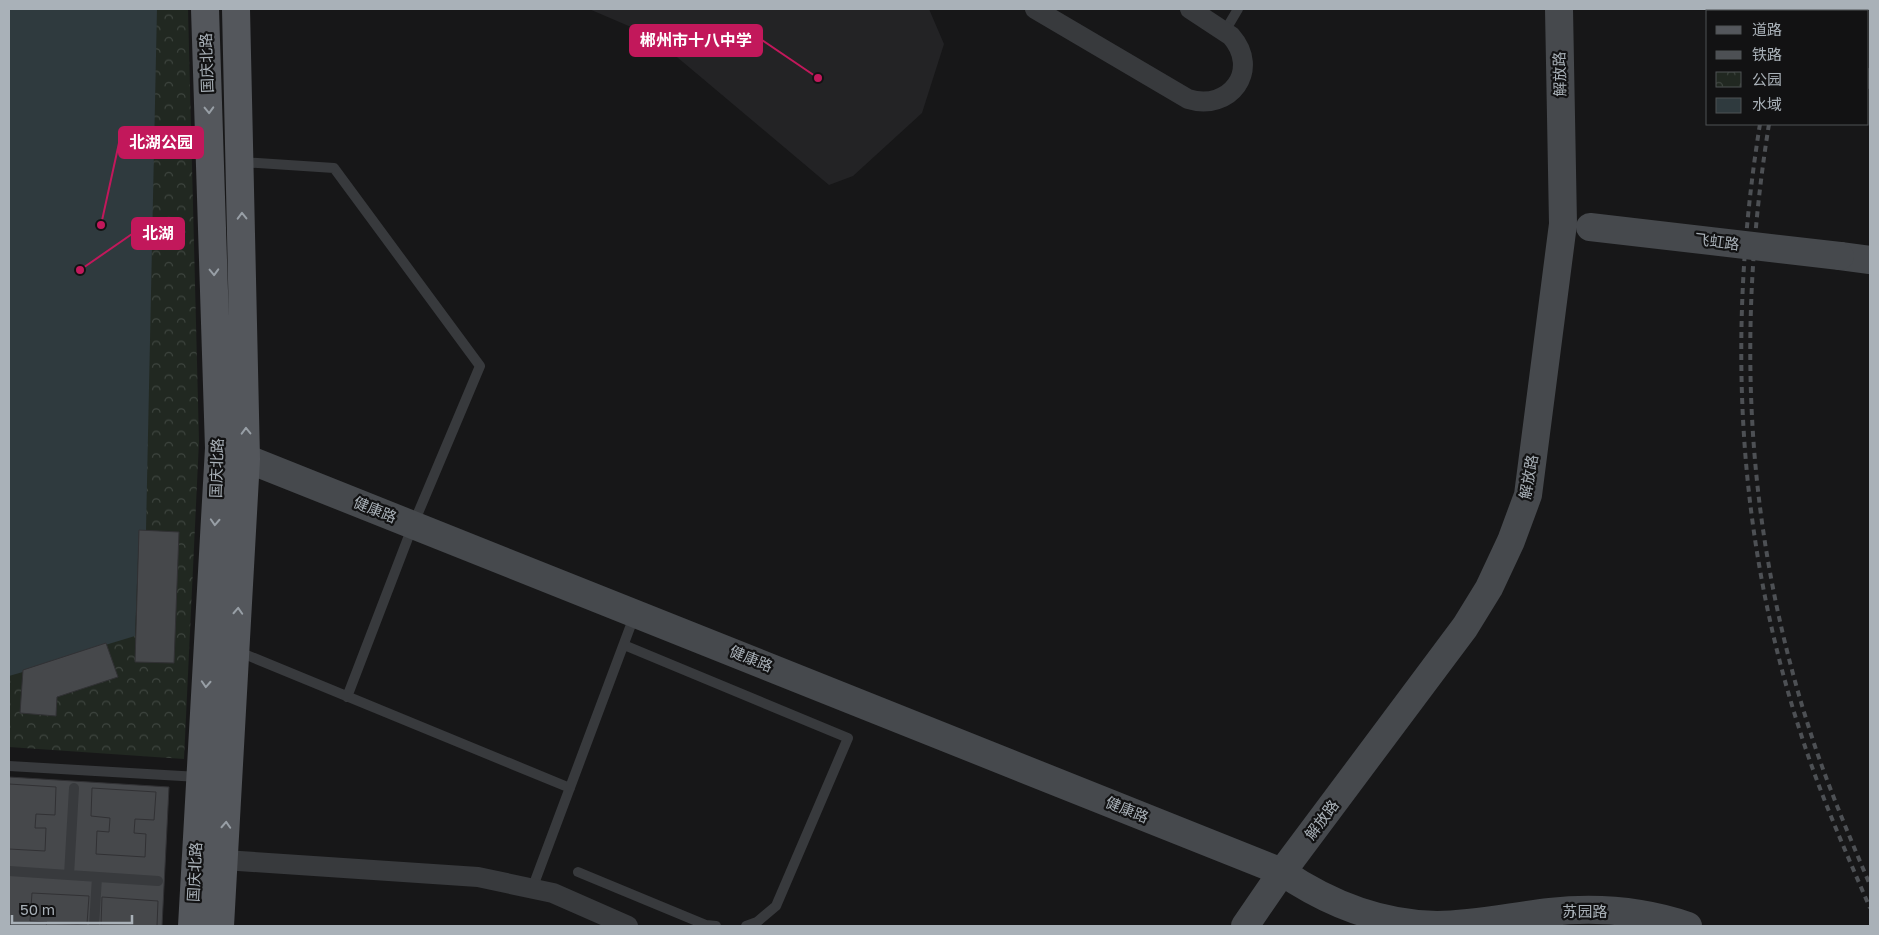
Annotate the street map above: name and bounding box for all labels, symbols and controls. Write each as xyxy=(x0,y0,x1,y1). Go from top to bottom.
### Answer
legend xyxy=(1706,10,1869,125)
text: 道路 xyxy=(1752,20,1782,38)
callout: 郴州市十八中学 xyxy=(630,25,762,56)
text: 郴州市十八中学 xyxy=(640,30,752,50)
street label: 国庆北路 xyxy=(196,33,216,93)
text: 铁路 xyxy=(1752,45,1782,63)
street label: 解放路 xyxy=(1550,51,1568,97)
text: 公园 xyxy=(1752,70,1782,88)
text: 水域 xyxy=(1752,95,1782,113)
one-way arrow xyxy=(203,106,214,114)
callout: 北湖公园 xyxy=(119,127,203,158)
text: 北湖公园 xyxy=(129,132,193,152)
one-way arrow xyxy=(237,212,247,220)
callout: 北湖 xyxy=(132,218,184,249)
text: 北湖 xyxy=(142,223,174,243)
street label: 飞虹路 xyxy=(1694,229,1741,253)
one-way arrow xyxy=(208,269,219,277)
one-way arrow xyxy=(241,427,251,434)
street label: 国庆北路 xyxy=(206,438,226,498)
street label: 解放路 xyxy=(1515,453,1541,501)
street label: 健康路 xyxy=(351,492,400,526)
one-way arrow xyxy=(209,518,220,526)
one-way arrow xyxy=(232,606,243,614)
street label: 健康路 xyxy=(727,641,776,675)
one-way arrow xyxy=(200,681,211,689)
street label: 健康路 xyxy=(1103,792,1152,826)
street label: 解放路 xyxy=(1300,796,1342,843)
one-way arrow xyxy=(220,821,231,829)
street label: 国庆北路 xyxy=(183,842,205,902)
scale bar xyxy=(12,892,132,924)
text: 50 m xyxy=(20,900,55,918)
street label: 苏园路 xyxy=(1562,902,1608,920)

